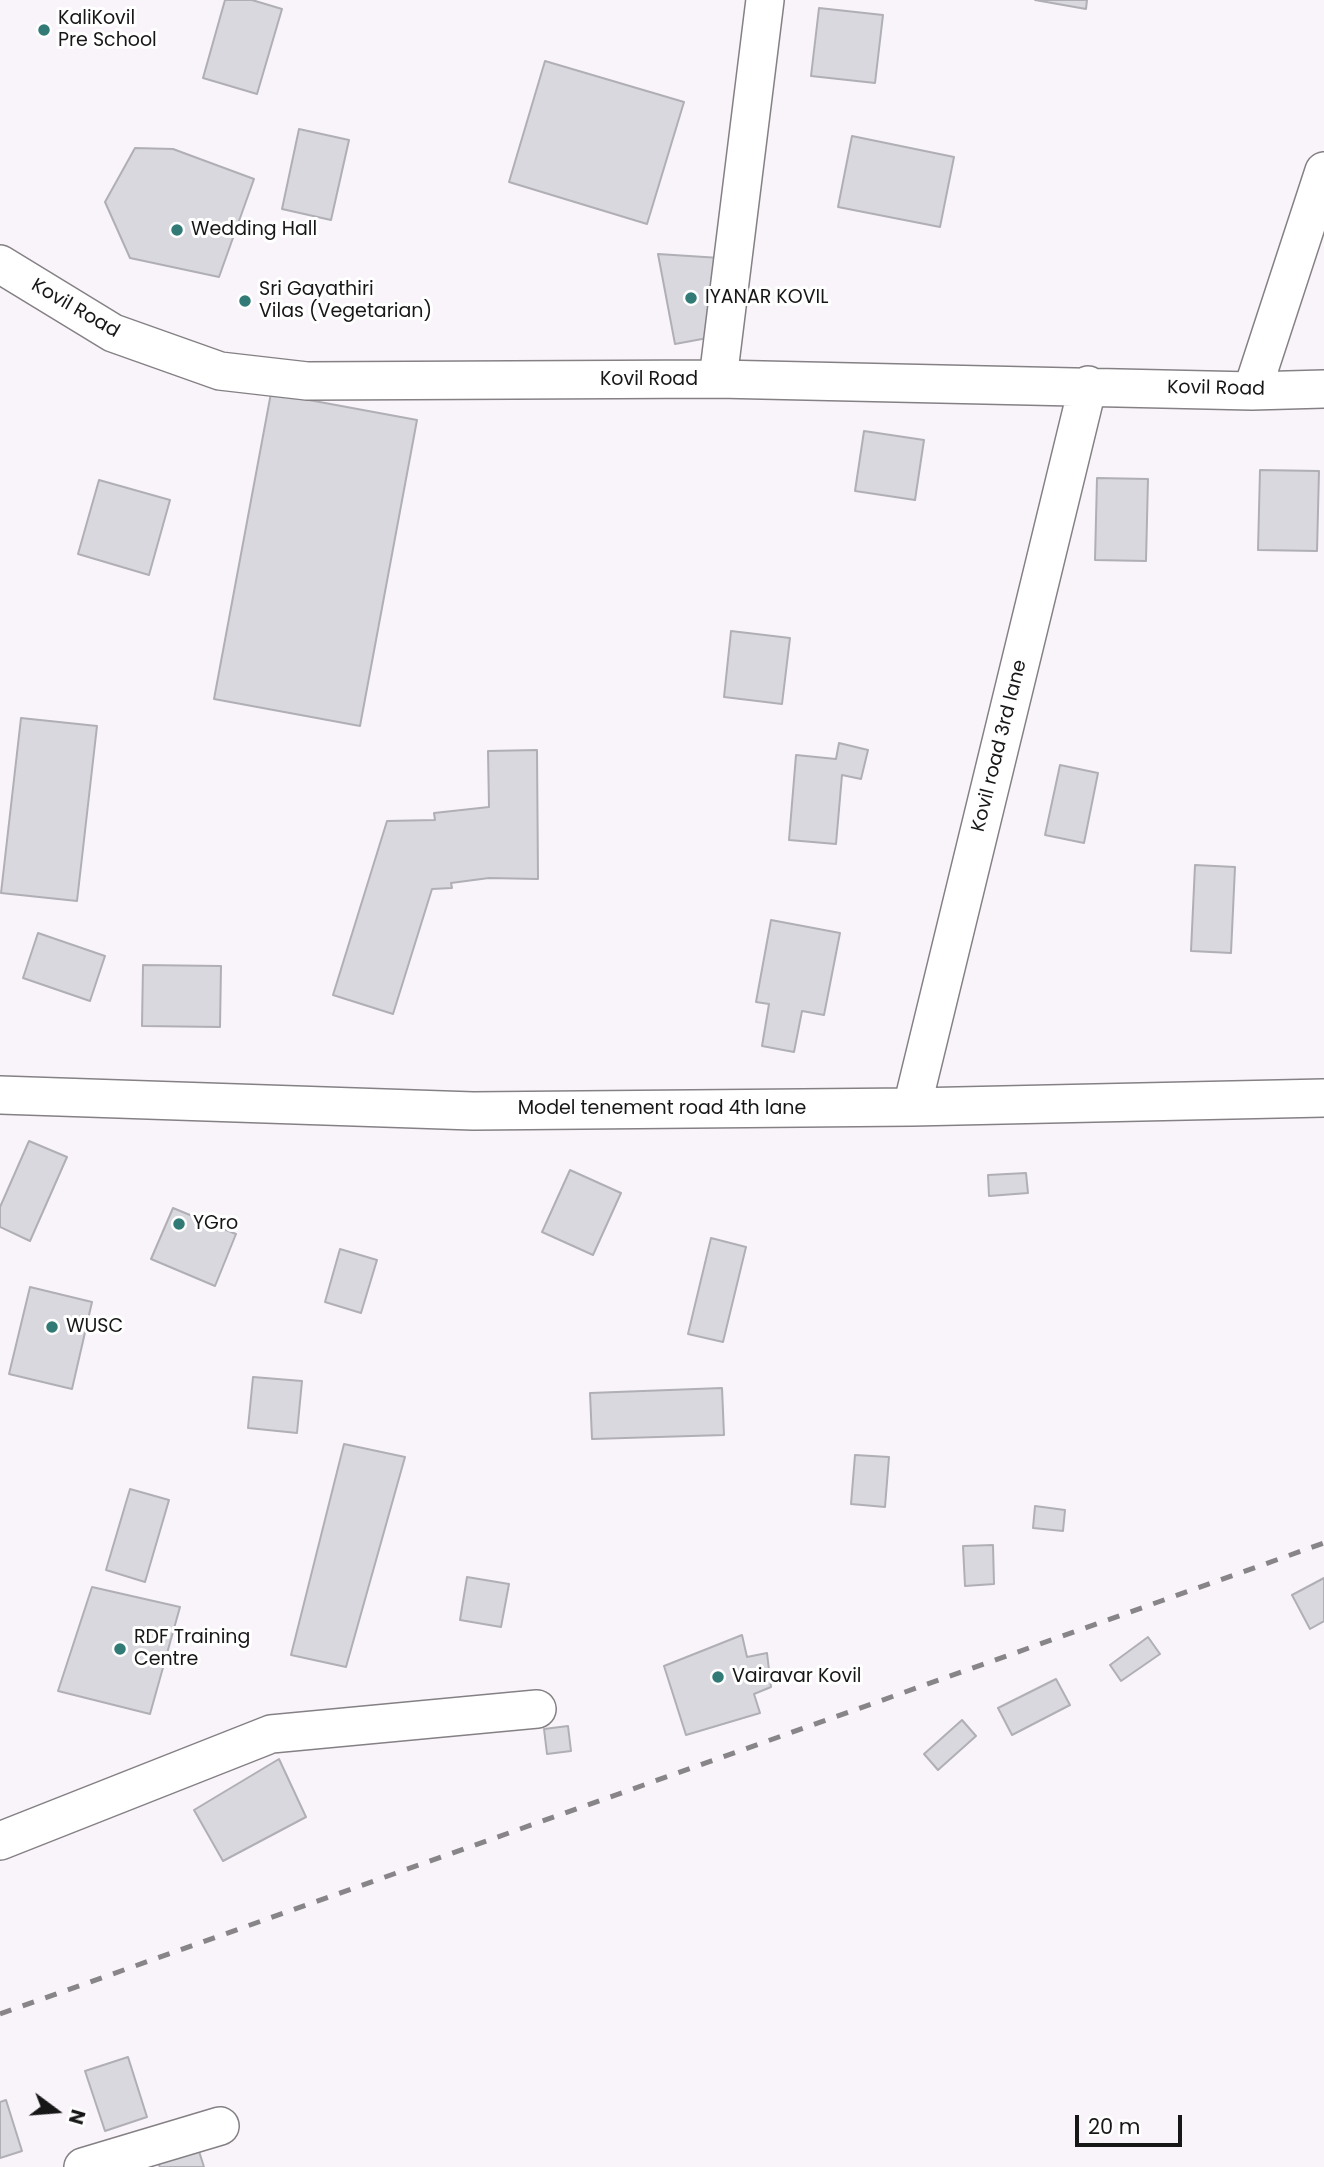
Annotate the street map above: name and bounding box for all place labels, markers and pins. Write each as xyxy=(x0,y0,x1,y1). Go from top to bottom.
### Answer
place label: KaliKovil Pre School xyxy=(58,8,157,52)
marker: KaliKovil Pre School xyxy=(36,22,52,38)
place label: Wedding Hall xyxy=(191,219,317,241)
marker: Wedding Hall xyxy=(169,222,185,238)
place label: Sri Gayathiri Vilas (Vegetarian) xyxy=(259,279,432,323)
place label: IYANAR KOVIL xyxy=(705,287,828,309)
marker: IYANAR KOVIL xyxy=(683,290,699,306)
marker: Sri Gayathiri Vilas (Vegetarian) xyxy=(237,293,253,309)
place label: YGro xyxy=(193,1213,238,1235)
marker: YGro xyxy=(171,1216,187,1232)
place label: WUSC xyxy=(66,1316,123,1338)
marker: WUSC xyxy=(44,1319,60,1335)
place label: RDF Training Centre xyxy=(134,1627,250,1671)
marker: RDF Training Centre xyxy=(112,1641,128,1657)
place label: Vairavar Kovil xyxy=(732,1666,862,1688)
marker: Vairavar Kovil xyxy=(710,1669,726,1685)

